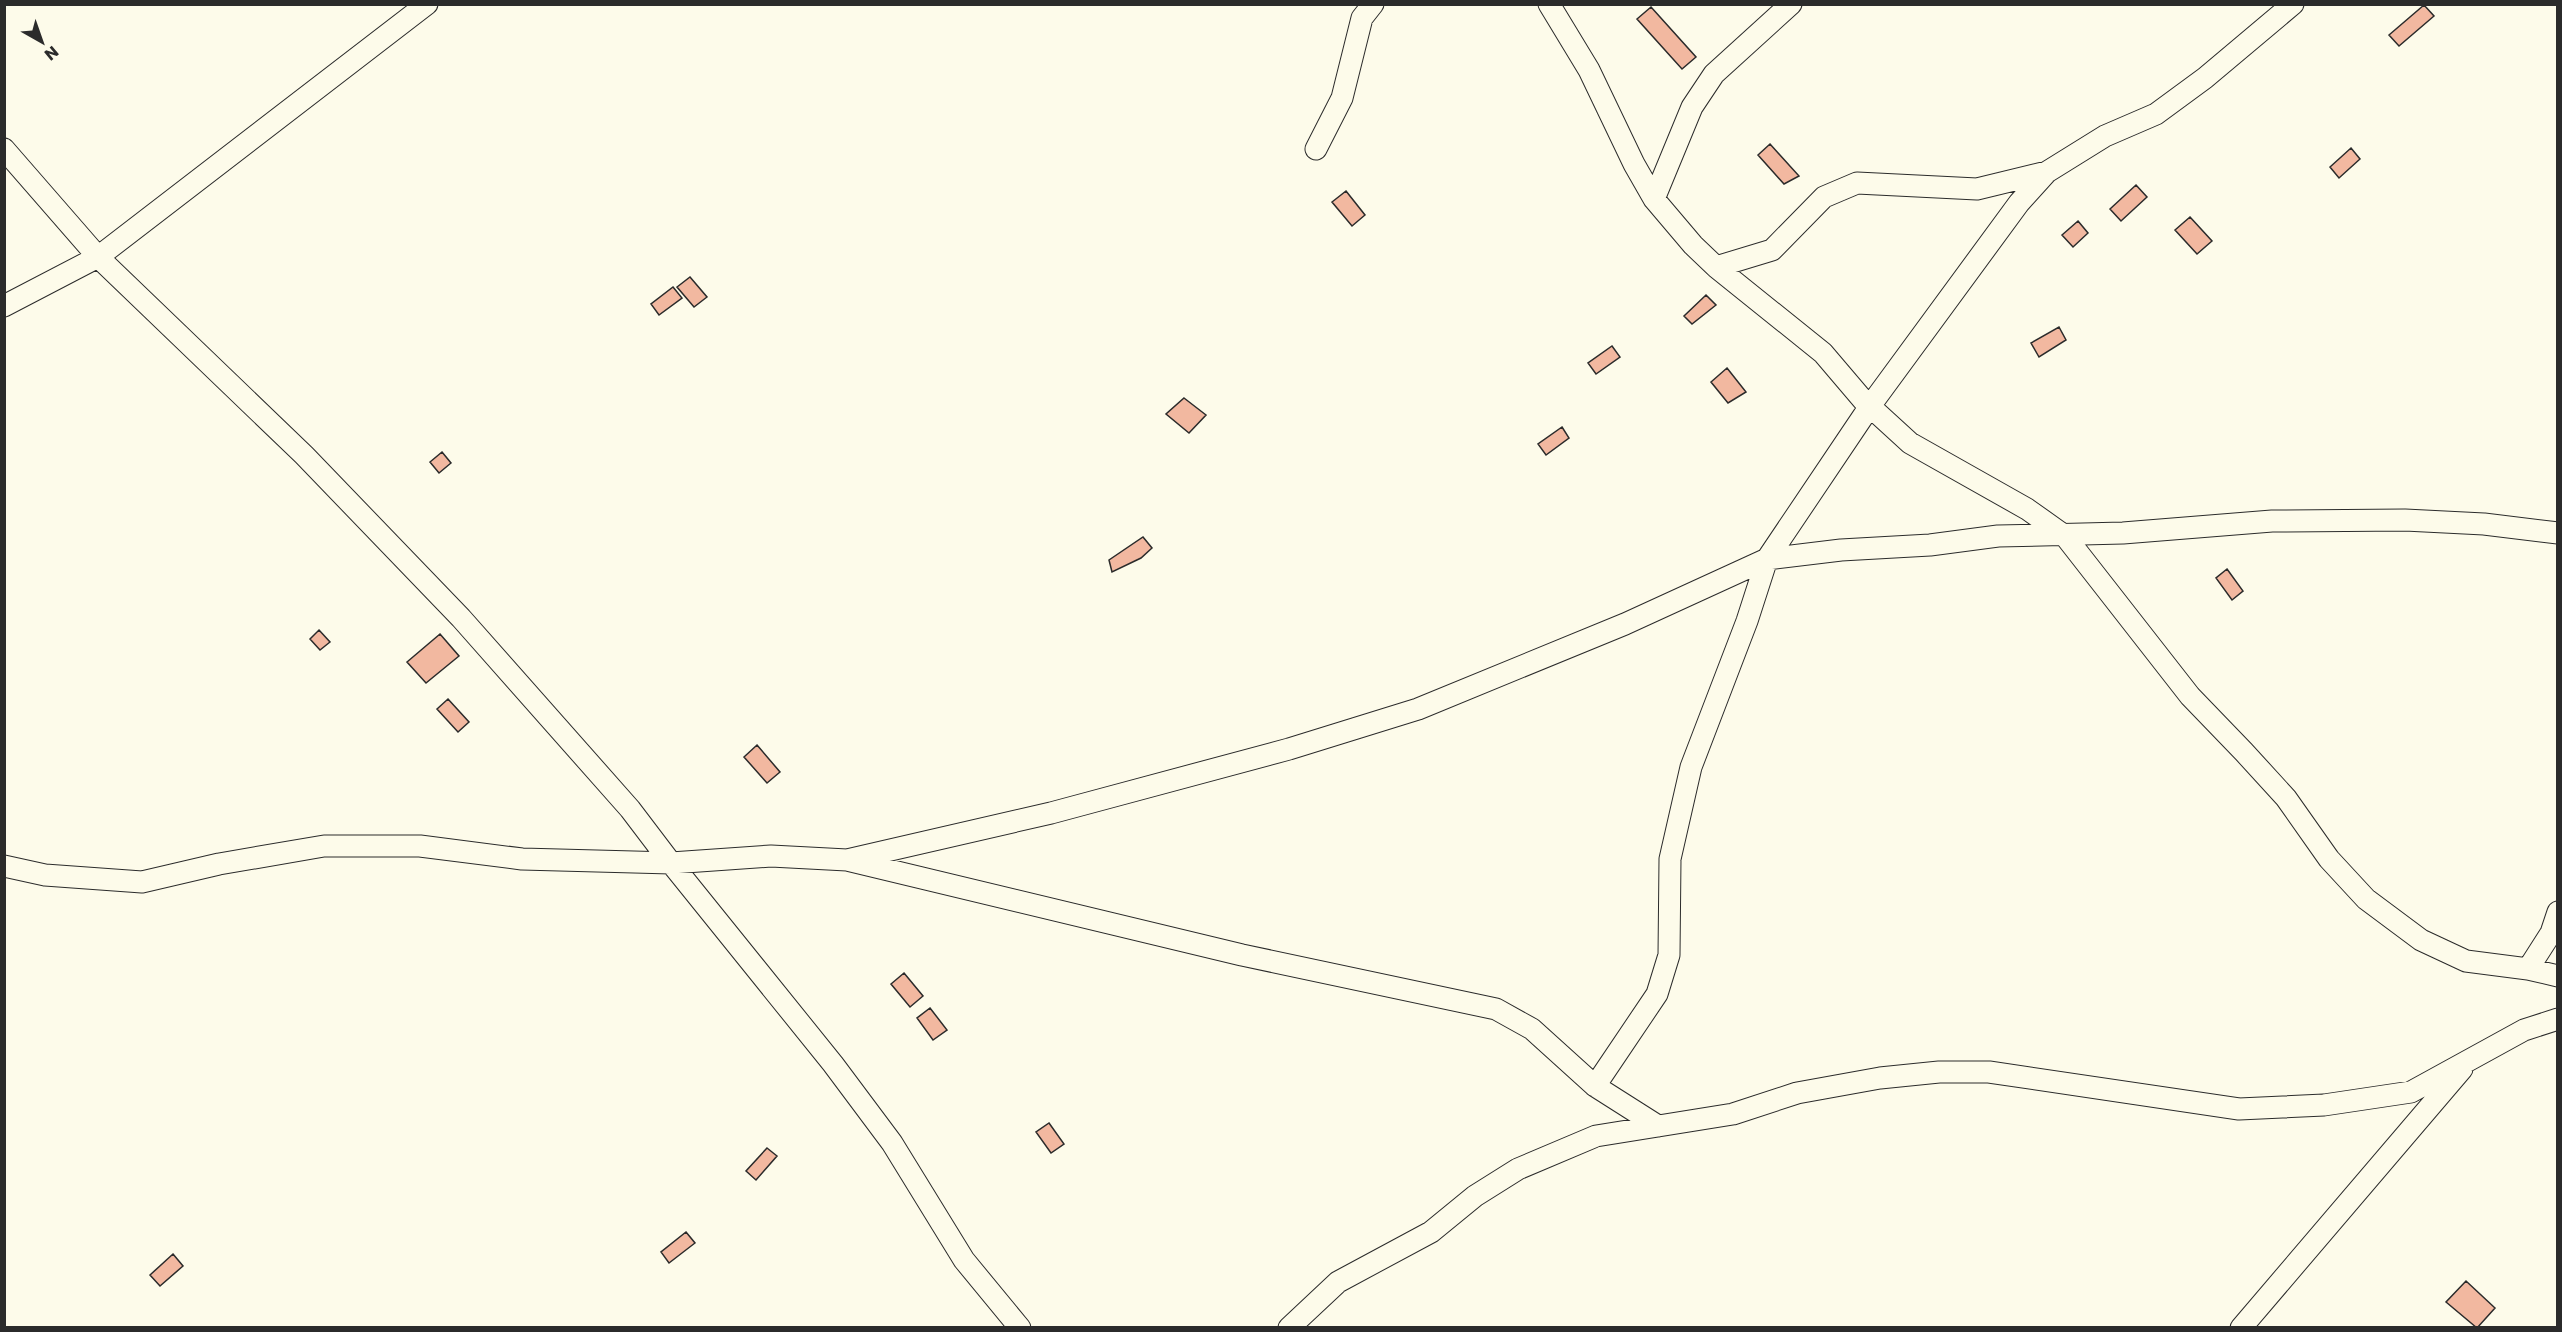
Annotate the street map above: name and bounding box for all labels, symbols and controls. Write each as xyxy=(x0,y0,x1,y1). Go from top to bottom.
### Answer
north arrow xyxy=(12,12,72,72)
text: N xyxy=(39,40,63,66)

